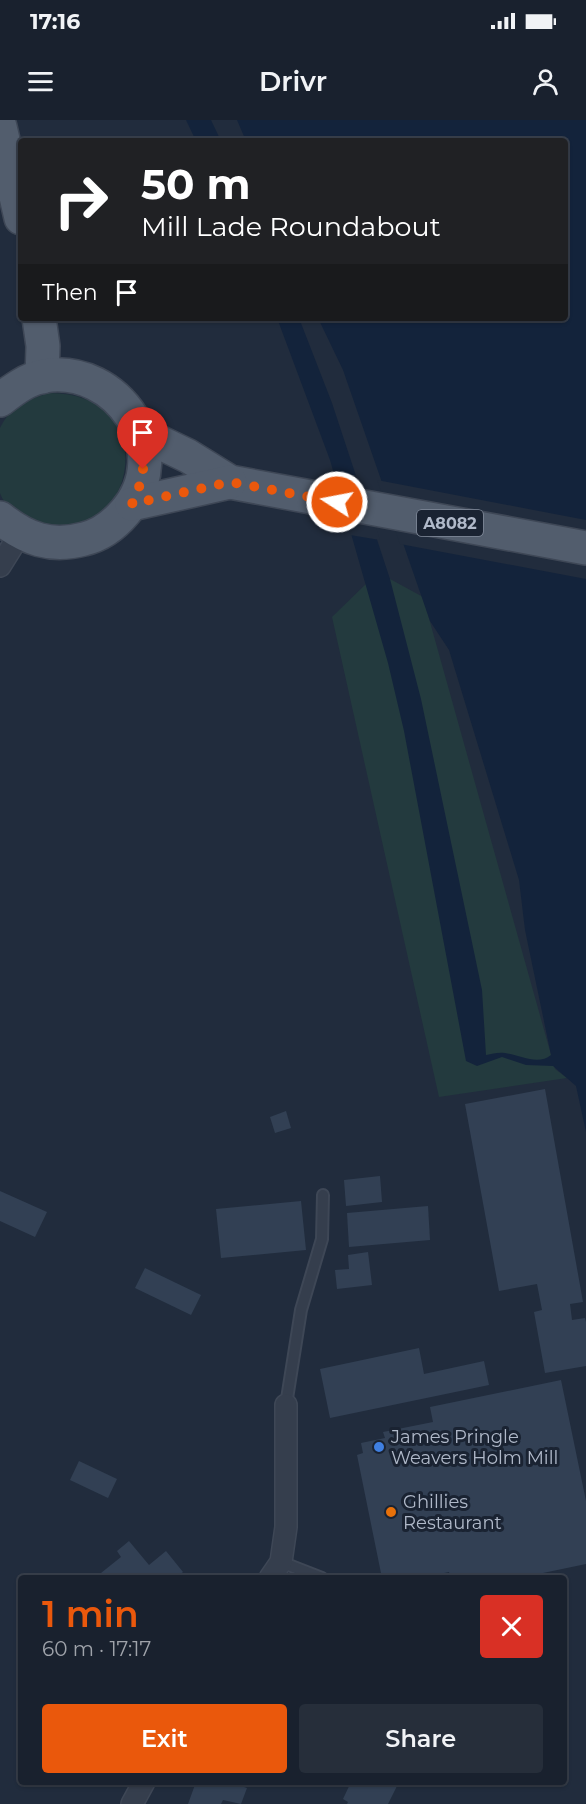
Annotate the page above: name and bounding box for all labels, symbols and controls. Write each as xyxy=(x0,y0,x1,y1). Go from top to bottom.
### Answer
text: 17:16 xyxy=(30,8,80,35)
icon: menu xyxy=(24,65,57,98)
text: Drivr xyxy=(259,65,327,98)
icon: person xyxy=(529,65,562,98)
text: 50 m xyxy=(141,158,250,210)
icon: right xyxy=(42,162,120,240)
text: Mill Lade Roundabout xyxy=(141,210,441,243)
icon: arrive xyxy=(110,276,143,309)
text: Then xyxy=(42,279,98,306)
pin xyxy=(117,407,168,469)
icon: arrive xyxy=(126,416,159,449)
position arrow xyxy=(305,470,369,534)
road number: A8082 xyxy=(417,510,483,536)
place label: James Pringle Weavers Holm Mill xyxy=(390,1426,558,1469)
marker: James Pringle Weavers Holm Mill xyxy=(372,1440,386,1454)
place label: Ghillies Restaurant xyxy=(403,1491,502,1534)
marker: Ghillies Restaurant xyxy=(384,1505,398,1519)
text: 1 min xyxy=(42,1592,139,1636)
button: close xyxy=(480,1595,543,1658)
text: 60 m · 17:17 xyxy=(42,1637,151,1661)
button: Exit xyxy=(42,1704,287,1773)
button: Share xyxy=(299,1704,543,1773)

